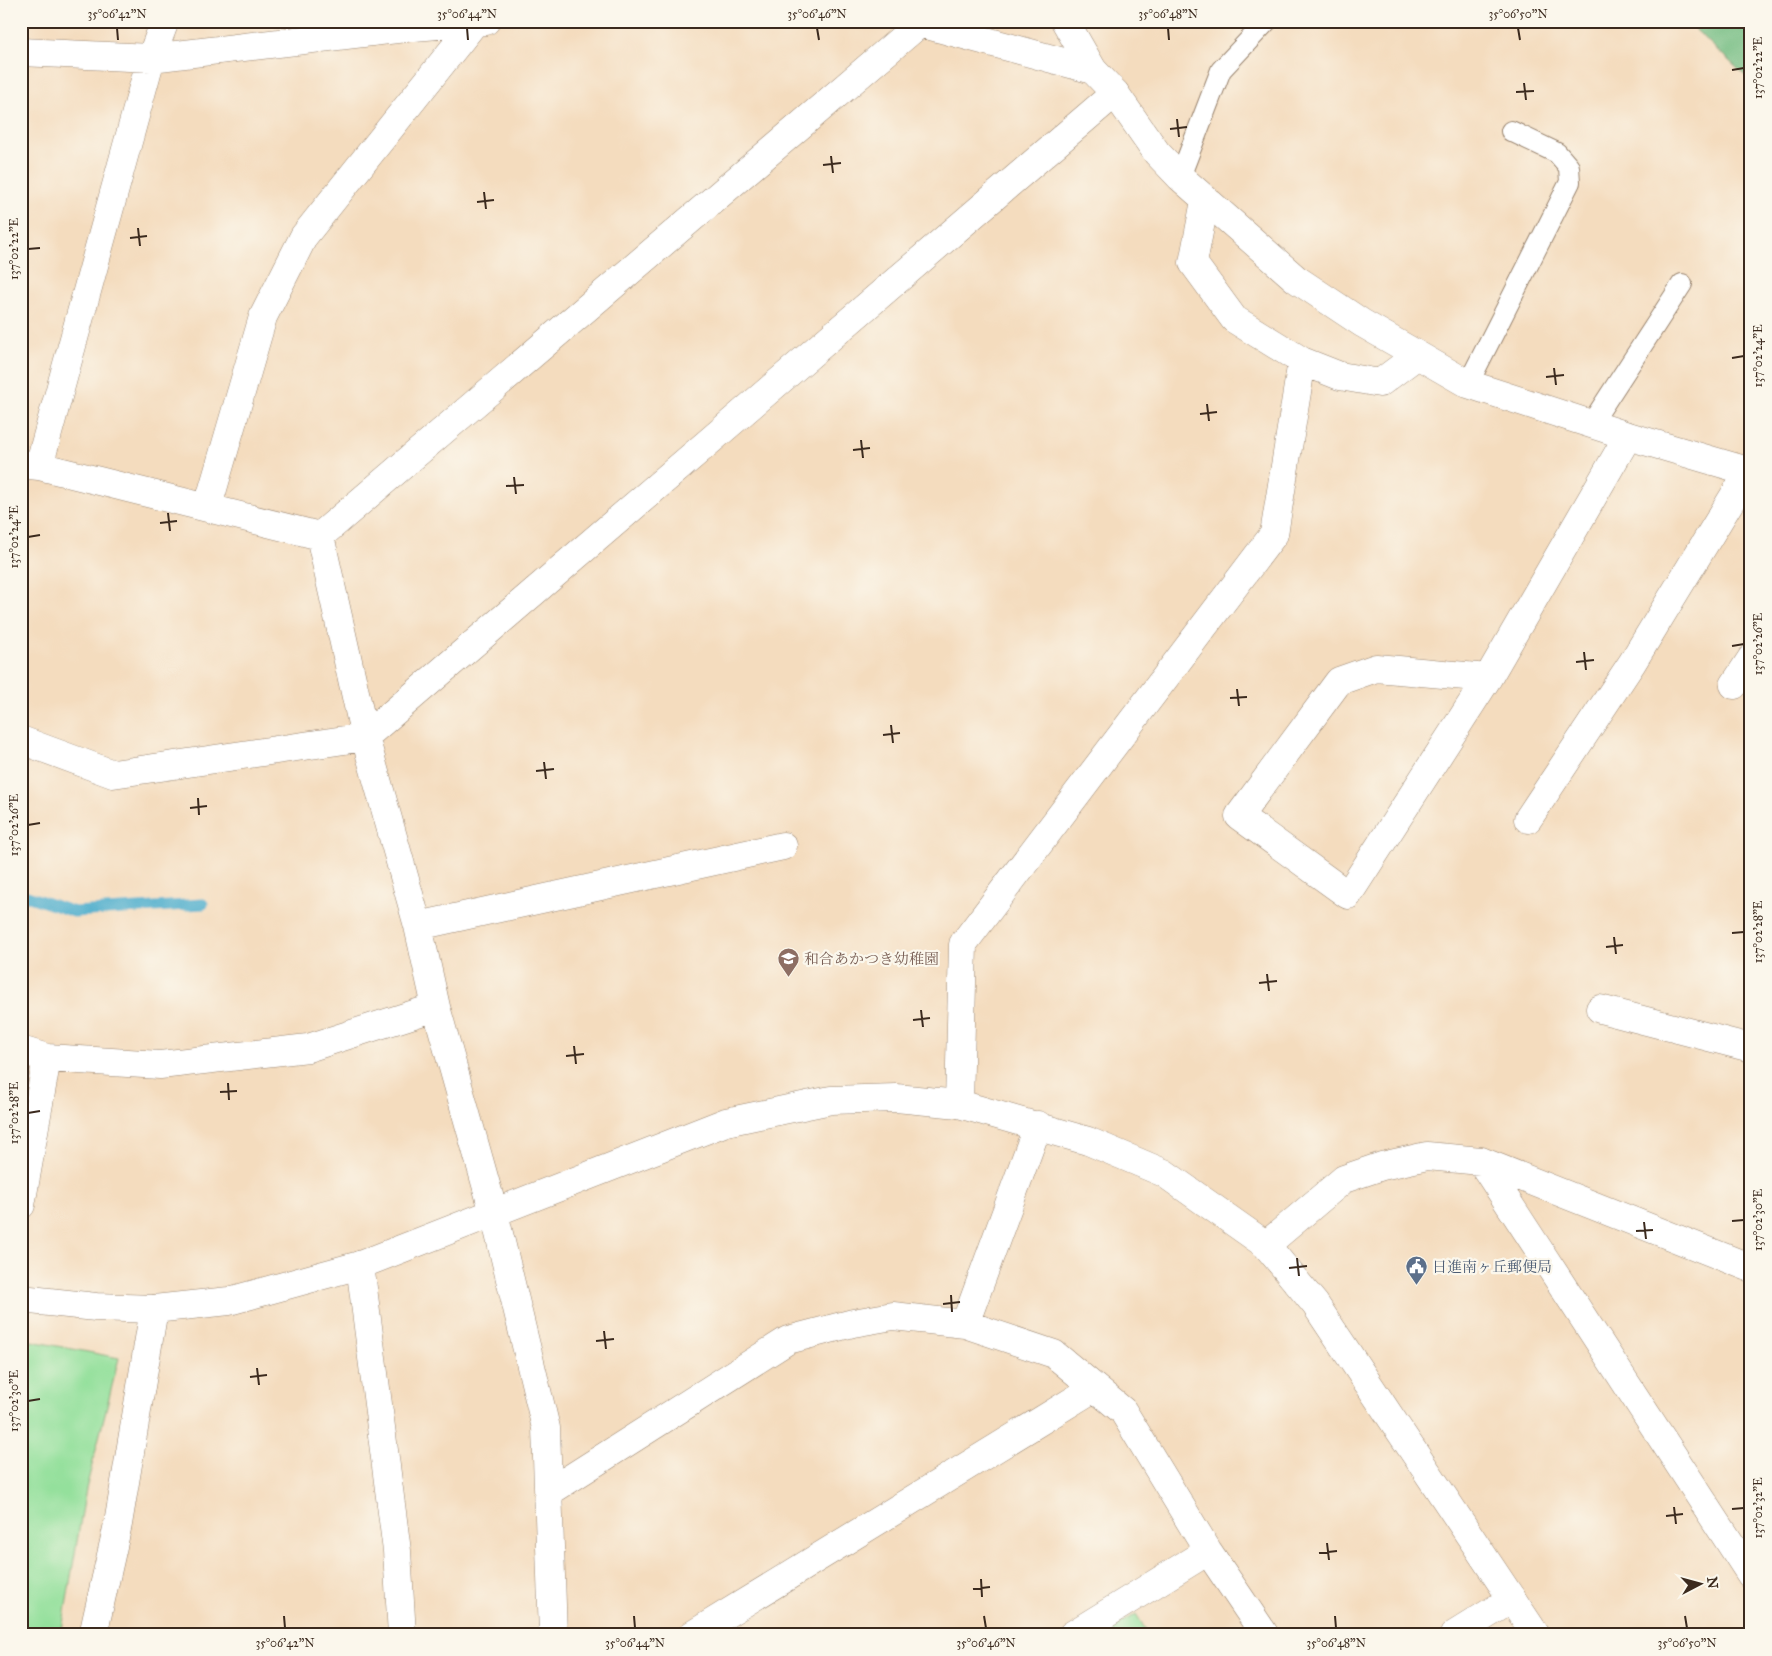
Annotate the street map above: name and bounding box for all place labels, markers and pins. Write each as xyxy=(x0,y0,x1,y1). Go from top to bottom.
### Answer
school or university icon: 和合あかつき幼稚園 xyxy=(776,947,800,978)
place label: 和合あかつき幼稚園 xyxy=(804,950,939,968)
public building icon: 日進南ヶ丘郵便局 xyxy=(1404,1255,1428,1286)
place label: 日進南ヶ丘郵便局 xyxy=(1432,1258,1552,1276)

